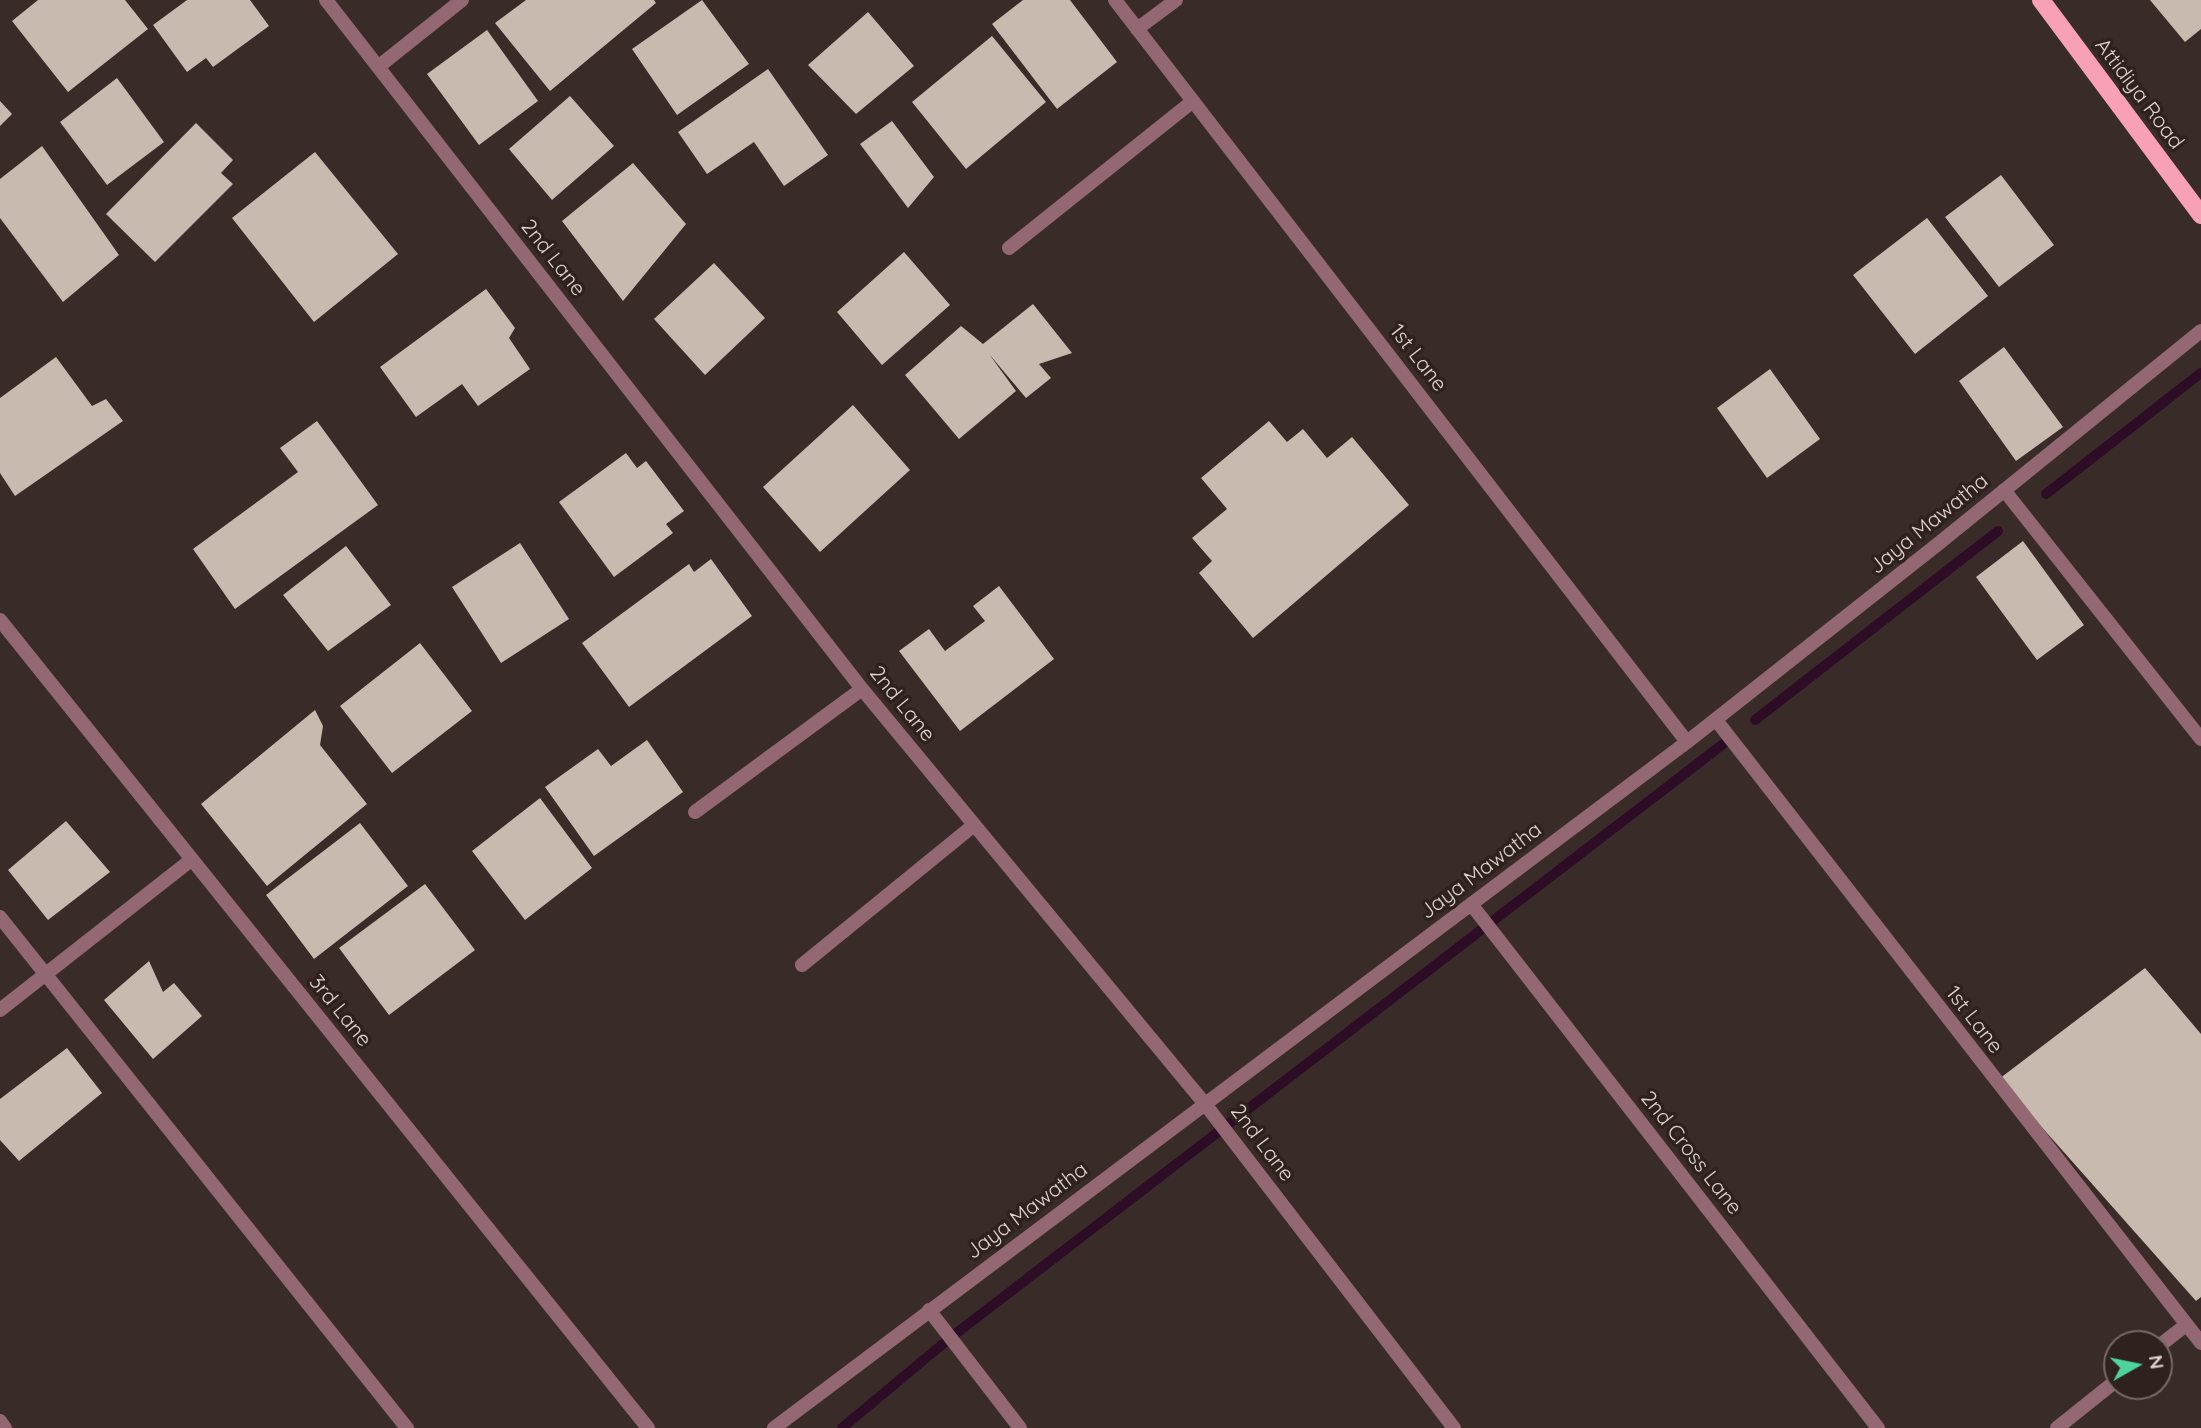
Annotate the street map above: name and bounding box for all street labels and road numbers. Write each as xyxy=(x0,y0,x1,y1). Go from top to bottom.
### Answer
street label: Attidiya Road xyxy=(2089,34,2189,154)
street label: 2nd Lane xyxy=(515,215,591,301)
street label: 1st Lane xyxy=(1384,319,1452,397)
street label: Jaya Mawatha xyxy=(1865,468,1993,580)
street label: 2nd Lane xyxy=(864,661,940,747)
street label: Jaya Mawatha xyxy=(1415,817,1547,925)
street label: 3rd Lane xyxy=(303,970,377,1052)
street label: 1st Lane xyxy=(1940,981,2008,1059)
street label: 2nd Cross Lane xyxy=(1635,1086,1747,1220)
street label: 2nd Lane xyxy=(1225,1099,1299,1187)
street label: Jaya Mawatha xyxy=(961,1157,1093,1265)

